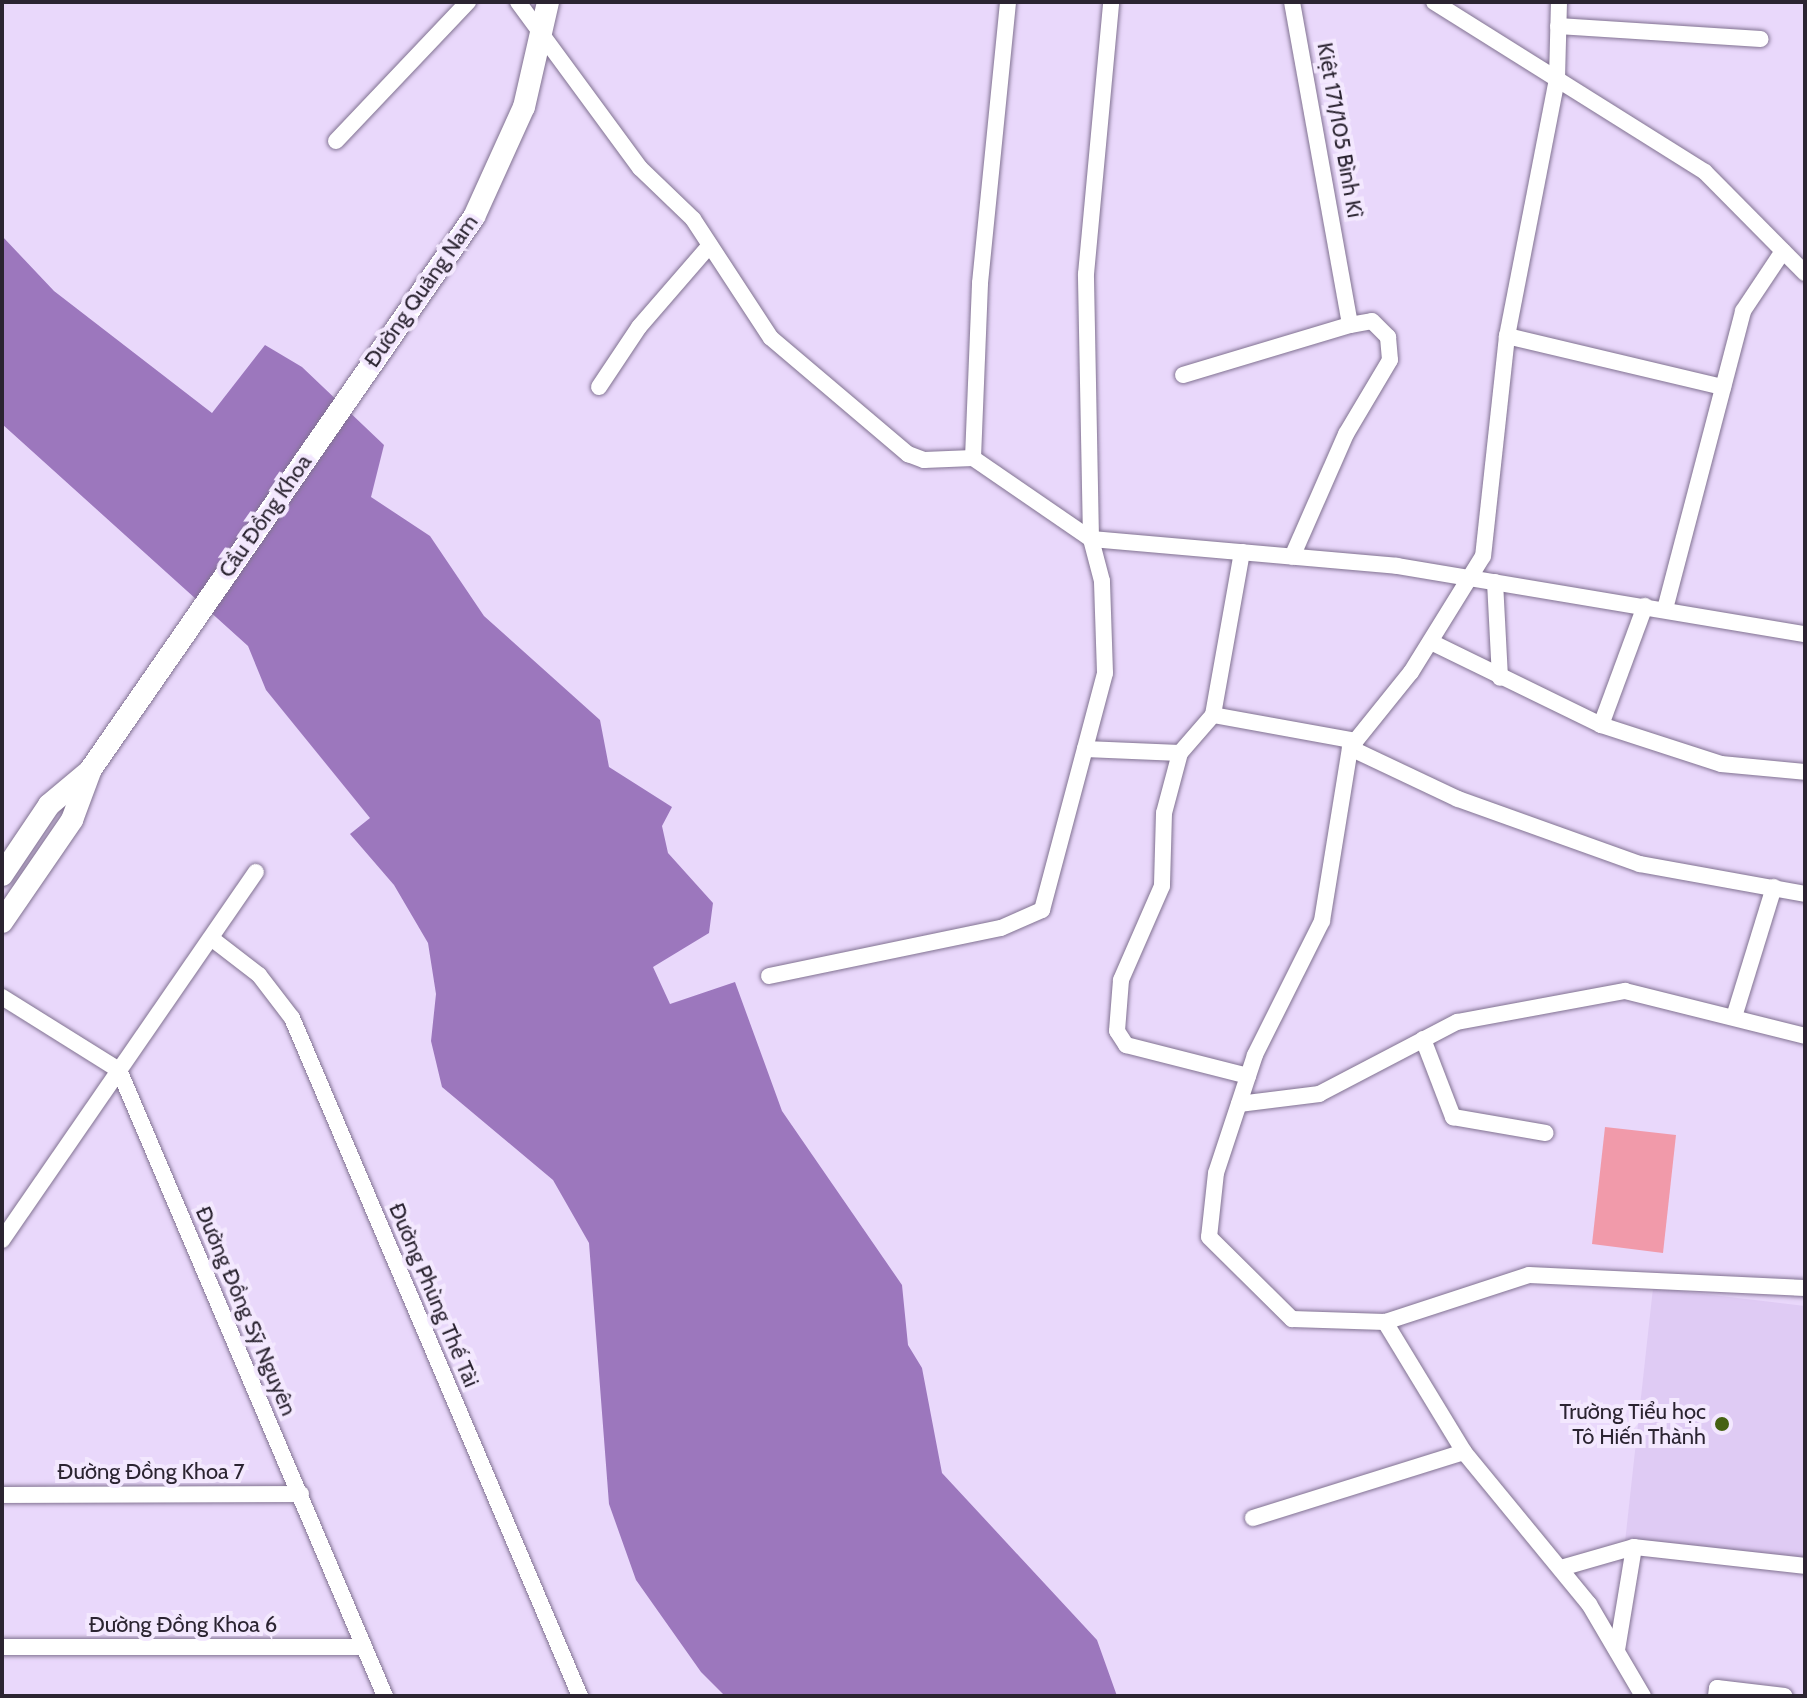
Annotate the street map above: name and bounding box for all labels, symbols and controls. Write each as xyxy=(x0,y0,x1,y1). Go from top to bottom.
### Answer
street label: Kiệt 171/105 Bình Kì xyxy=(1312,40,1368,220)
street label: Đường Quảng Nam xyxy=(359,210,483,372)
street label: Cầu Đồng Khoa xyxy=(213,449,317,583)
street label: Đường Phùng Thế Tài xyxy=(383,1199,485,1391)
street label: Đường Đồng Sỹ Nguyên xyxy=(190,1202,302,1420)
place label: Trường Tiểu học Tô Hiến Thành xyxy=(1559,1398,1706,1450)
marker: Trường Tiểu học Tô Hiến Thành xyxy=(1713,1415,1731,1433)
street label: Đường Đồng Khoa 7 xyxy=(57,1459,245,1485)
street label: Đường Đồng Khoa 6 xyxy=(89,1612,277,1638)

